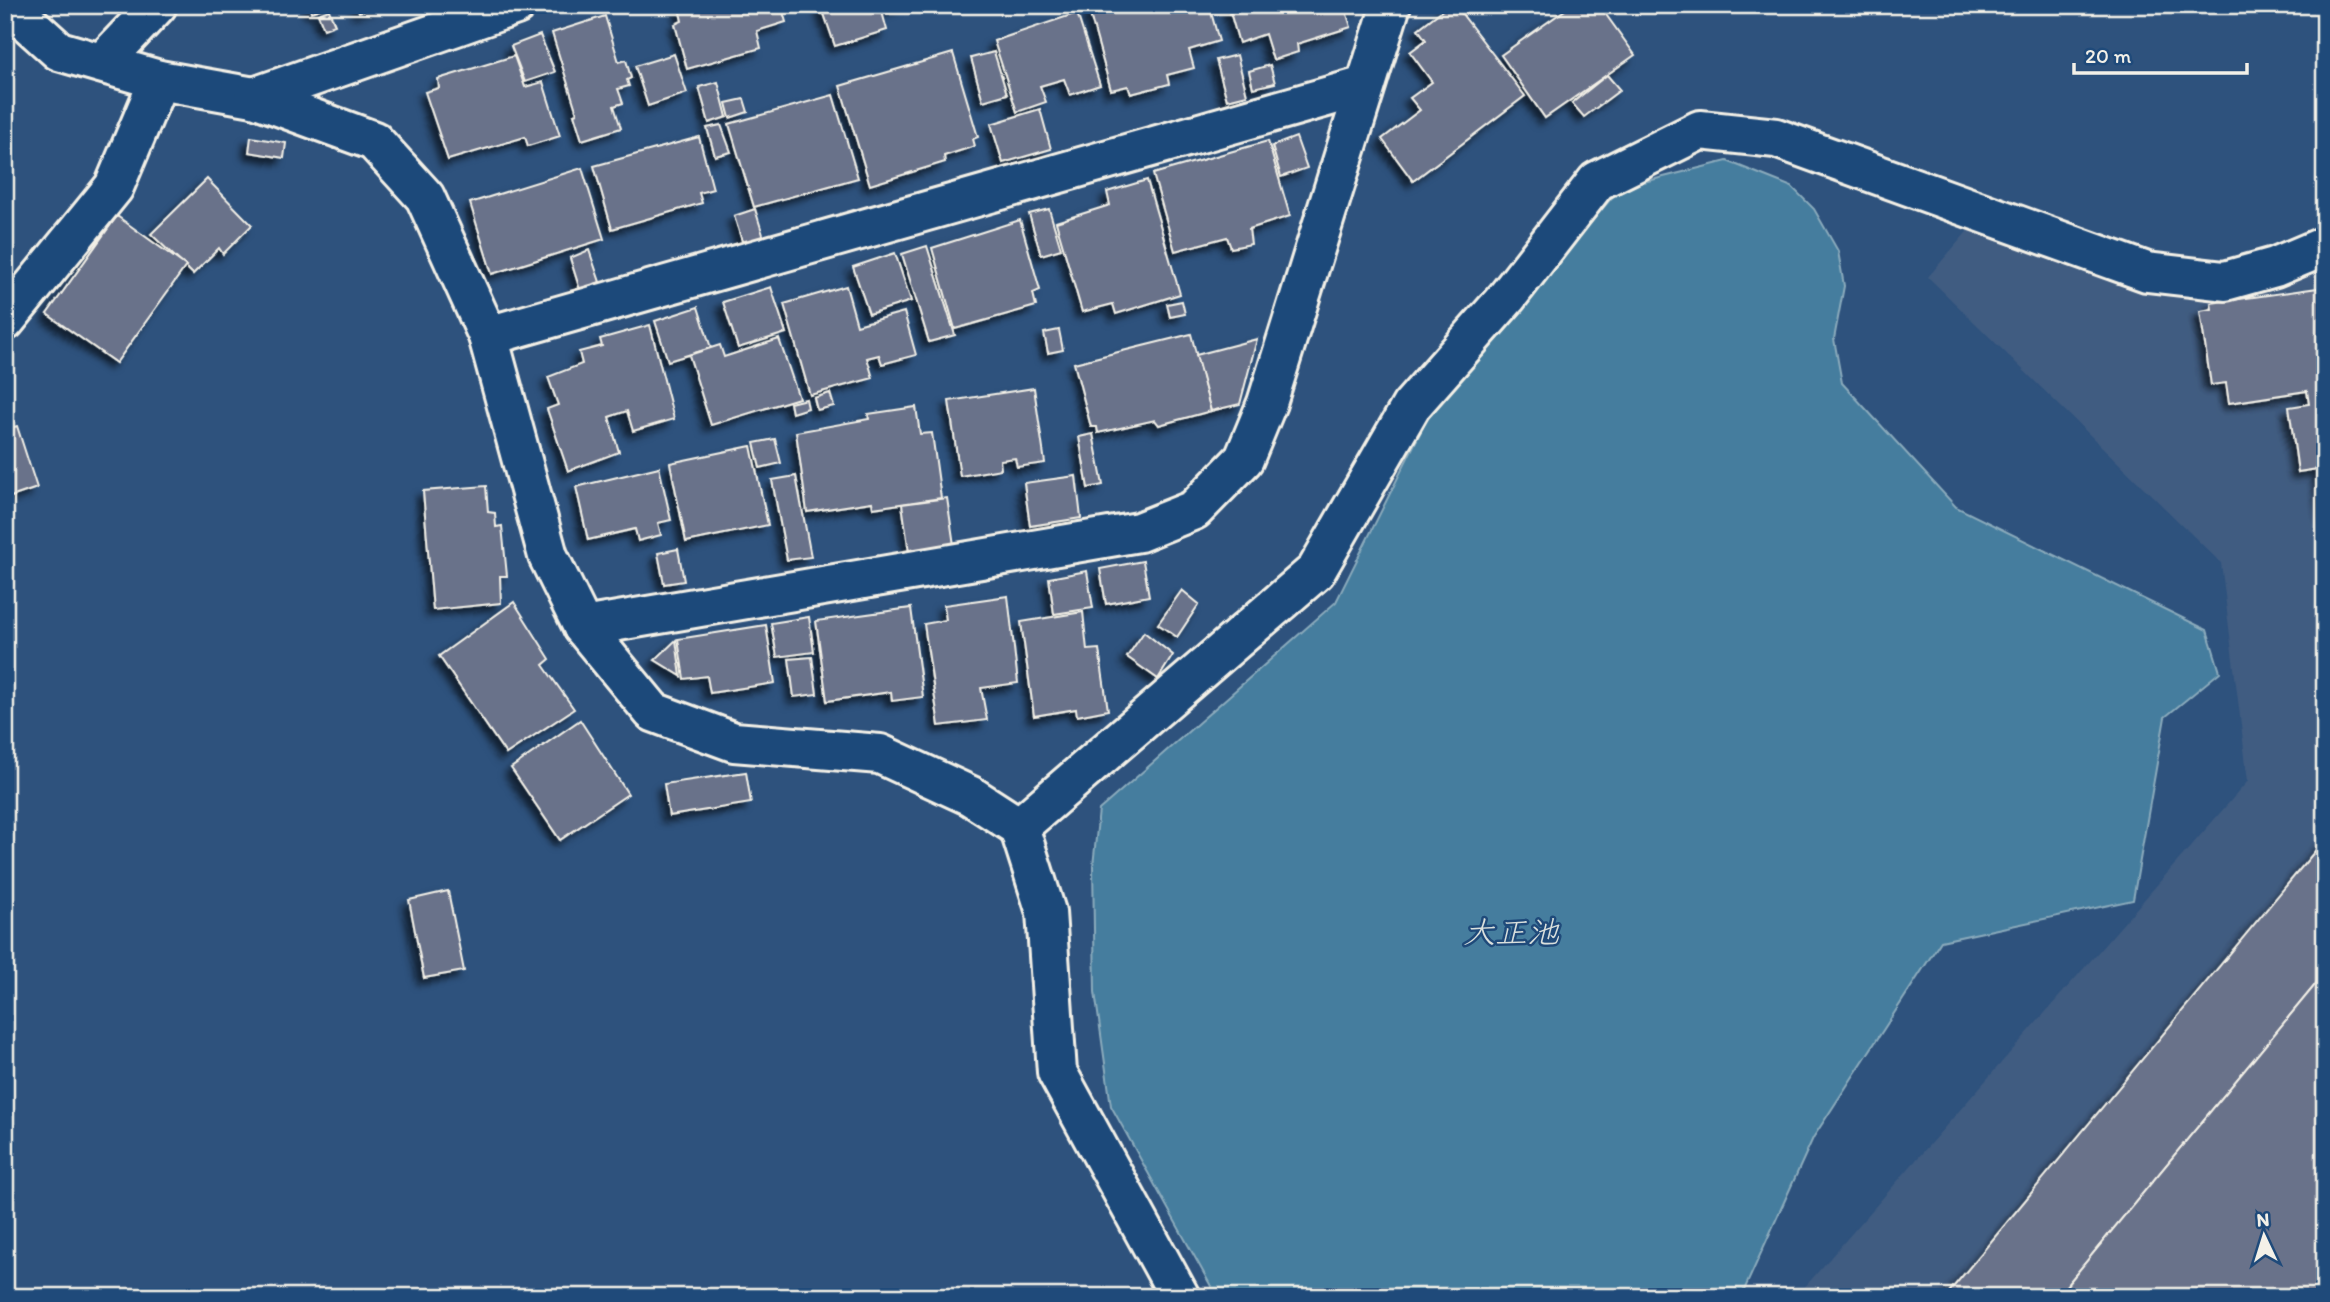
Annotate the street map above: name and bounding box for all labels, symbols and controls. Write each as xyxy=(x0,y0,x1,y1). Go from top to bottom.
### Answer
scale bar xyxy=(2074,32,2248,76)
text: 20 m xyxy=(2085,43,2132,68)
water label: 大正池 xyxy=(1463,913,1560,951)
north arrow xyxy=(2228,1200,2298,1270)
text: N xyxy=(2256,1208,2270,1231)

